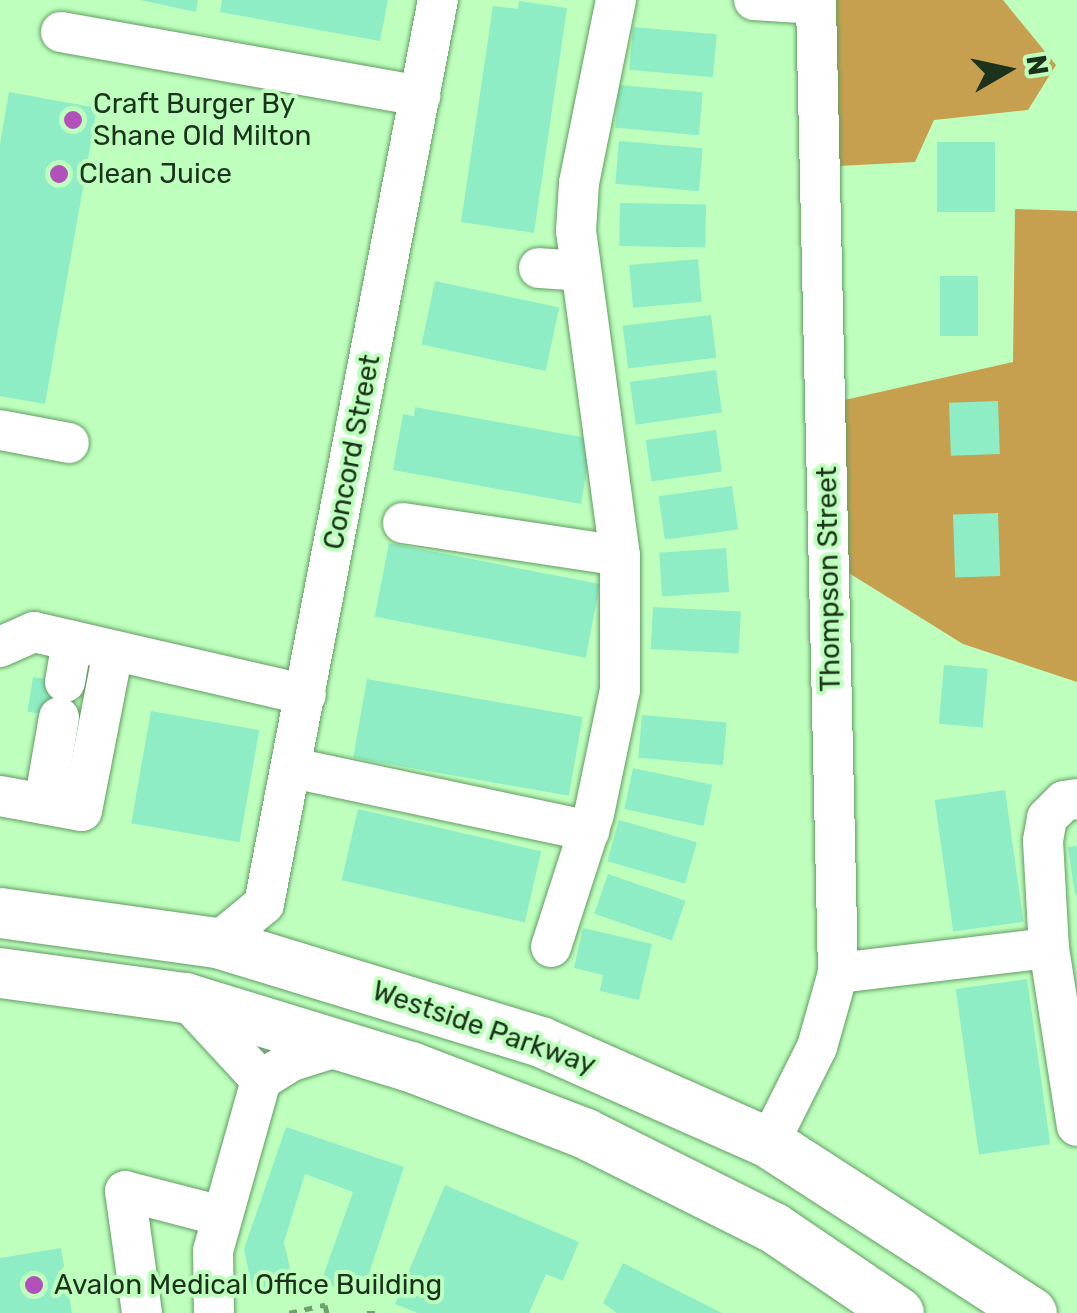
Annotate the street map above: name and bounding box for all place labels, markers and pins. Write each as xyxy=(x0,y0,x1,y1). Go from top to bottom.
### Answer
place label: Craft Burger By Shane Old Milton xyxy=(93,87,312,153)
marker: Craft Burger By Shane Old Milton xyxy=(62,109,84,131)
place label: Clean Juice xyxy=(79,157,232,191)
marker: Clean Juice xyxy=(48,163,70,185)
place label: Avalon Medical Office Building xyxy=(54,1268,442,1302)
marker: Avalon Medical Office Building xyxy=(23,1274,45,1296)

